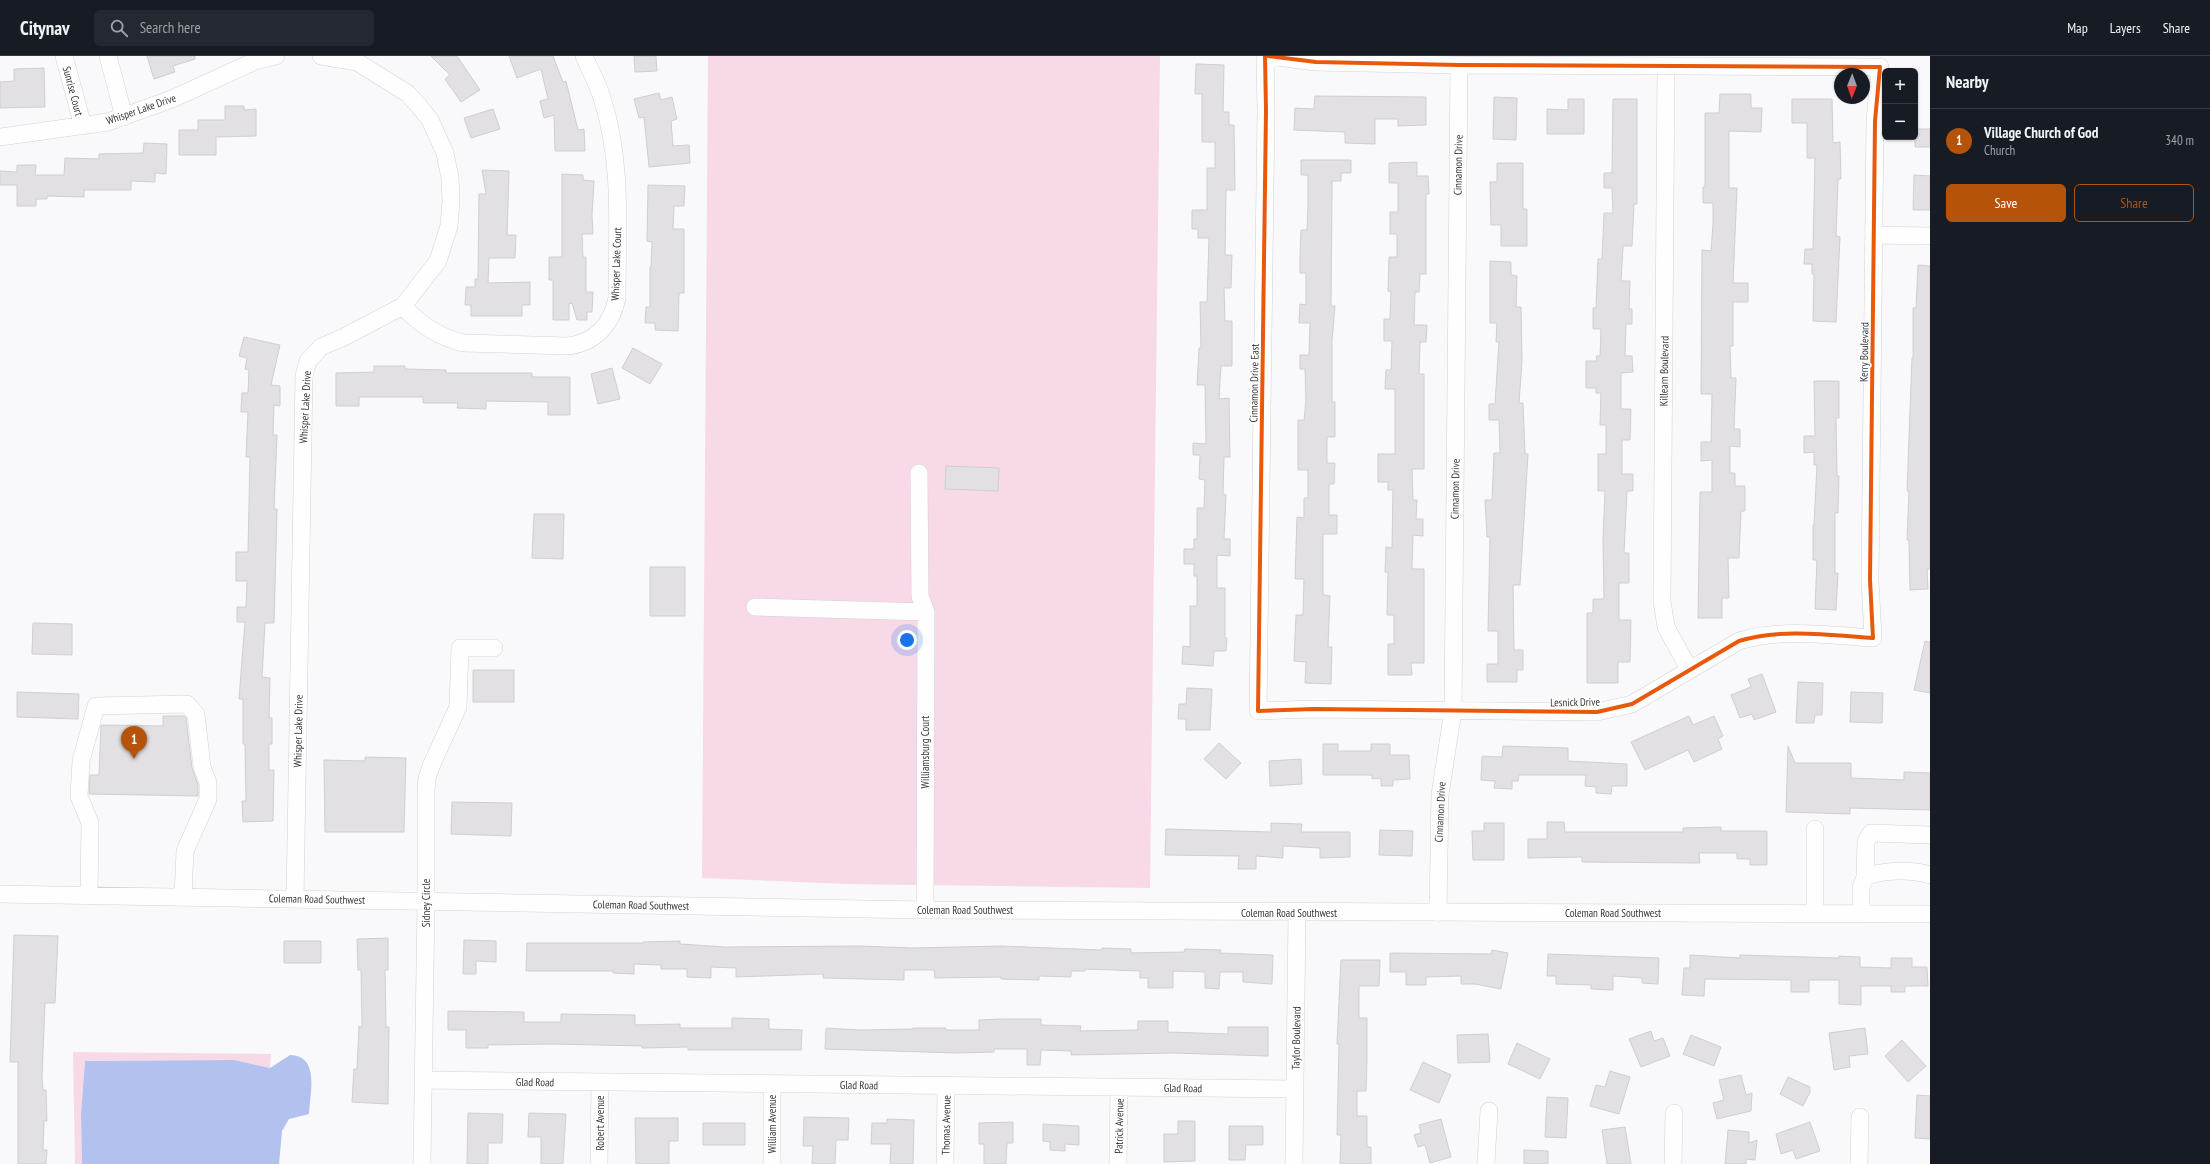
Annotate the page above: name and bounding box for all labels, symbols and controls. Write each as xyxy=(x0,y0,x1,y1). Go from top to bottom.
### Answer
search box xyxy=(94,10,374,46)
text: Citynav xyxy=(20,16,70,40)
icon: search xyxy=(108,17,130,39)
text: Search here xyxy=(140,18,201,37)
text: Map xyxy=(2067,19,2088,37)
text: Layers xyxy=(2110,19,2141,37)
text: Share xyxy=(2163,19,2190,37)
street label: Sunrise Court xyxy=(60,65,86,117)
north arrow xyxy=(1834,68,1870,104)
map controls xyxy=(1882,68,1918,140)
button: + xyxy=(1882,68,1918,104)
text: Nearby xyxy=(1946,71,1989,93)
street label: Whisper Lake Drive xyxy=(104,90,178,127)
button: − xyxy=(1882,104,1918,140)
text: Village Church of God xyxy=(1984,123,2098,142)
text: 1 xyxy=(1956,132,1962,149)
text: 340 m xyxy=(2165,132,2194,149)
street label: Cinnamon Drive xyxy=(1450,134,1466,195)
text: Church xyxy=(1984,142,2015,159)
button: Save xyxy=(1946,184,2066,222)
button: Share xyxy=(2074,184,2194,222)
street label: Whisper Lake Court xyxy=(608,227,624,301)
street label: Kerry Boulevard xyxy=(1856,322,1872,382)
street label: Killearn Boulevard xyxy=(1656,336,1672,406)
street label: Cinnamon Drive East xyxy=(1246,344,1262,422)
street label: Whisper Lake Drive xyxy=(296,370,314,444)
street label: Cinnamon Drive xyxy=(1447,458,1463,519)
your location xyxy=(897,630,917,650)
street label: Whisper Lake Drive xyxy=(290,694,306,768)
street label: Lesnick Drive xyxy=(1550,695,1600,709)
street label: Williamsburg Court xyxy=(918,716,932,788)
pin: 1 xyxy=(121,726,147,759)
street label: Cinnamon Drive xyxy=(1431,781,1449,843)
street label: Sidney Circle xyxy=(419,878,433,927)
street label: Coleman Road Southwest xyxy=(269,891,365,907)
street label: Coleman Road Southwest xyxy=(593,897,689,913)
street label: Coleman Road Southwest xyxy=(917,903,1013,917)
street label: Coleman Road Southwest xyxy=(1241,906,1337,920)
street label: Coleman Road Southwest xyxy=(1565,906,1661,920)
street label: Taylor Boulevard xyxy=(1288,1006,1304,1070)
street label: Glad Road xyxy=(516,1075,554,1089)
street label: Glad Road xyxy=(840,1078,878,1092)
street label: Glad Road xyxy=(1164,1081,1202,1095)
street label: William Avenue xyxy=(765,1094,779,1153)
street label: Robert Avenue xyxy=(593,1095,607,1151)
street label: Thomas Avenue xyxy=(938,1095,954,1155)
street label: Patrick Avenue xyxy=(1112,1098,1126,1154)

